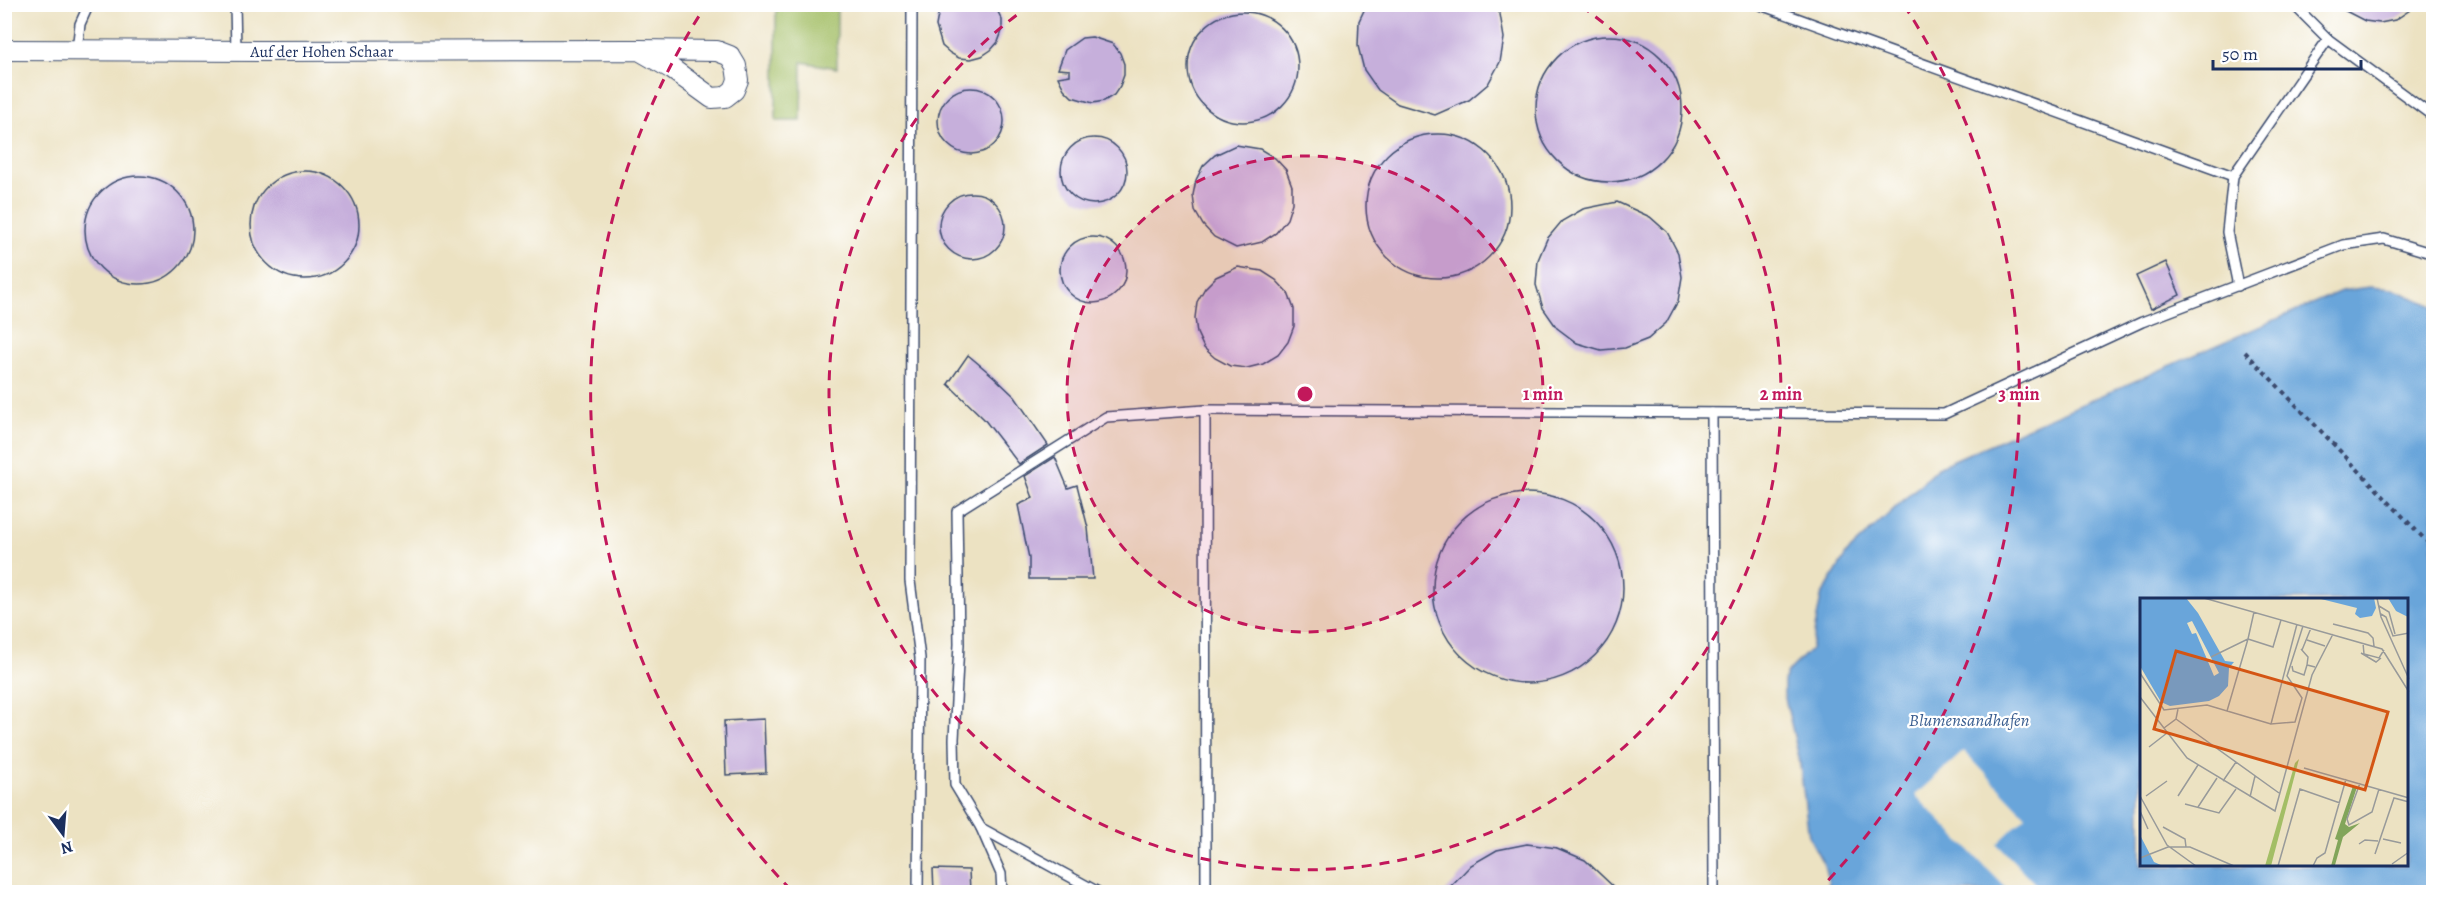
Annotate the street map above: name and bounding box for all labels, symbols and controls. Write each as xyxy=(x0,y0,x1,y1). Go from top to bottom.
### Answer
scale bar xyxy=(2213,33,2362,71)
street label: Auf der Hohen Schaar xyxy=(249,41,394,63)
text: 50 m xyxy=(2222,42,2258,66)
text: 1 min xyxy=(1523,382,1563,406)
text: 2 min xyxy=(1760,382,1802,406)
text: 3 min xyxy=(1998,382,2040,406)
centre of rings xyxy=(1295,384,1315,404)
inset map xyxy=(2140,598,2408,867)
water label: Blumensandhafen xyxy=(1909,708,2029,732)
north arrow xyxy=(33,804,93,864)
text: N xyxy=(58,835,75,860)

